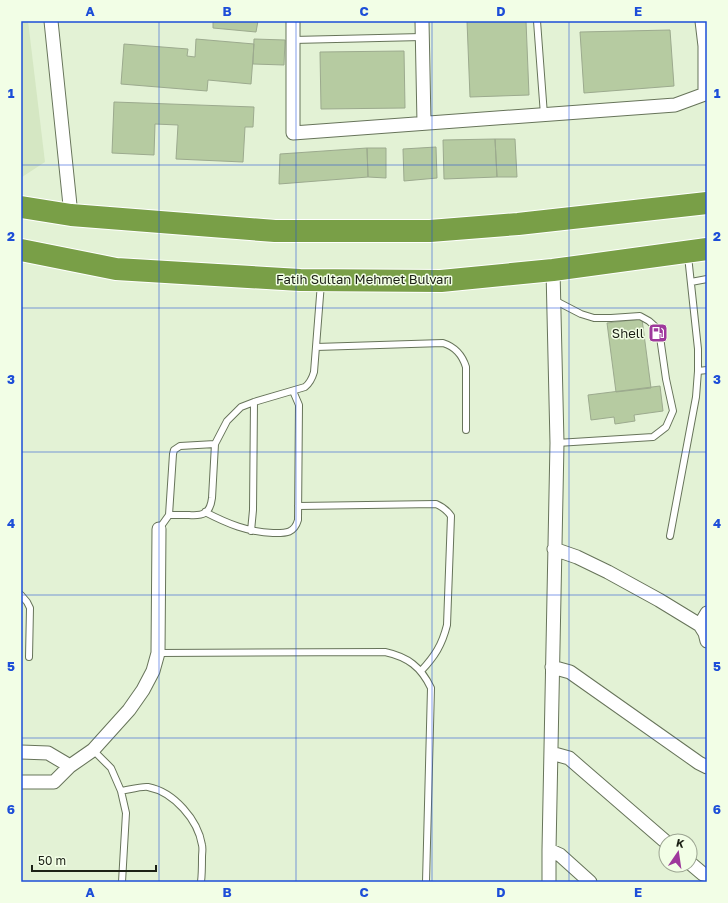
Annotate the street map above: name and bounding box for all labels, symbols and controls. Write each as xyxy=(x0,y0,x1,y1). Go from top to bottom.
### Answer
text: A xyxy=(85,3,95,19)
text: B xyxy=(222,3,232,19)
text: C xyxy=(359,3,369,19)
text: D xyxy=(496,3,506,19)
text: E xyxy=(634,3,642,19)
text: 1 xyxy=(8,85,15,101)
text: 1 xyxy=(714,85,721,101)
text: 2 xyxy=(7,228,15,244)
text: 2 xyxy=(713,228,721,244)
street label: Fatih Sultan Mehmet Bulvarı xyxy=(276,271,452,287)
fuel station icon: Shell xyxy=(647,322,669,344)
place label: Shell xyxy=(612,325,644,341)
text: 3 xyxy=(7,371,15,387)
text: 3 xyxy=(713,371,721,387)
text: 4 xyxy=(7,515,15,531)
text: 4 xyxy=(713,515,721,531)
text: 5 xyxy=(7,658,15,674)
text: 5 xyxy=(713,658,721,674)
text: 6 xyxy=(7,801,15,817)
text: 6 xyxy=(713,801,721,817)
north arrow xyxy=(658,833,698,873)
text: K xyxy=(675,836,686,850)
scale bar xyxy=(32,847,156,873)
text: 50 m xyxy=(38,853,66,868)
text: A xyxy=(85,884,95,900)
text: B xyxy=(222,884,232,900)
text: C xyxy=(359,884,369,900)
text: D xyxy=(496,884,506,900)
text: E xyxy=(634,884,642,900)

